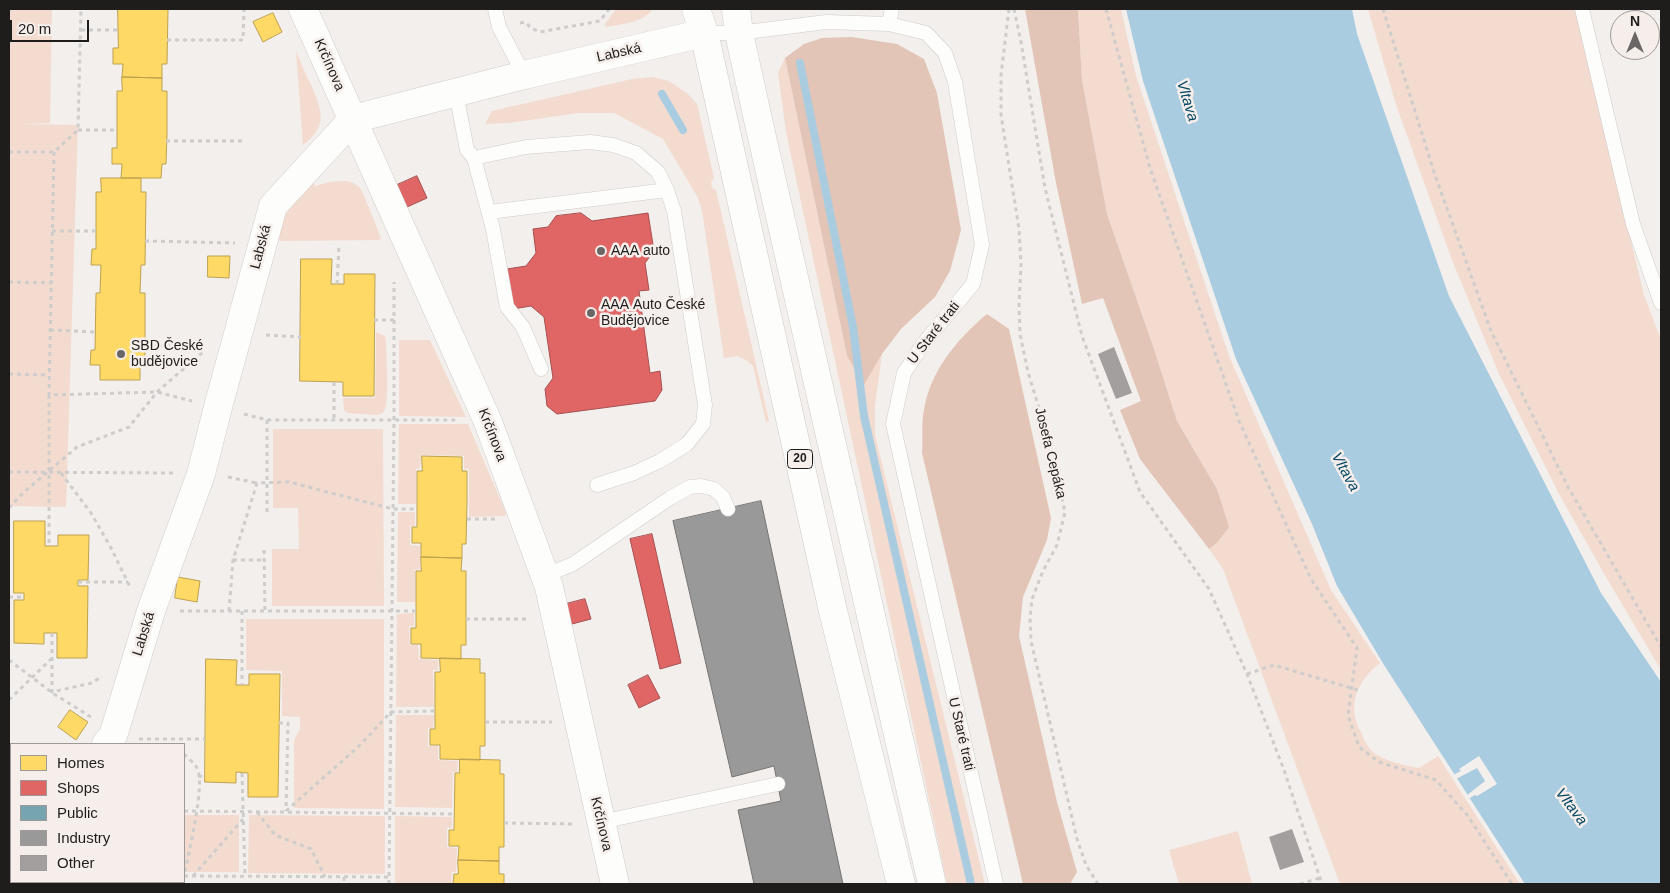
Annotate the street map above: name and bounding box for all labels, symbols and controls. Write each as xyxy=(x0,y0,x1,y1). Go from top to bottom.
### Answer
scale bar xyxy=(12,10,91,42)
north arrow xyxy=(1610,10,1660,60)
text: N xyxy=(1630,13,1640,29)
text: 20 m xyxy=(18,20,51,37)
street label: Krčínova xyxy=(310,36,348,94)
street label: Labská xyxy=(595,40,643,66)
water label: Vltava xyxy=(1172,78,1202,124)
street label: Labská xyxy=(247,223,275,271)
place label: AAA auto xyxy=(611,243,670,259)
marker: AAA auto xyxy=(595,245,607,257)
place label: AAA Auto České Budějovice xyxy=(601,297,705,330)
street label: U Staré trati xyxy=(904,298,964,368)
marker: AAA Auto České Budějovice xyxy=(585,307,597,319)
place label: SBD České budějovice xyxy=(131,338,203,371)
marker: SBD České budějovice xyxy=(115,348,127,360)
street label: Krčínova xyxy=(474,406,510,464)
street label: Josefa Cepáka xyxy=(1031,406,1069,500)
road number: 20 xyxy=(788,449,812,468)
water label: Vltava xyxy=(1327,449,1363,495)
street label: Labská xyxy=(129,610,159,658)
street label: U Staré trati xyxy=(944,696,978,772)
legend xyxy=(10,743,185,883)
text: Homes xyxy=(57,754,105,771)
text: Shops xyxy=(57,779,100,796)
water label: Vltava xyxy=(1551,785,1591,829)
street label: Krčínova xyxy=(587,795,615,853)
text: Public xyxy=(57,804,98,821)
text: Industry xyxy=(57,829,110,846)
text: Other xyxy=(57,854,95,871)

